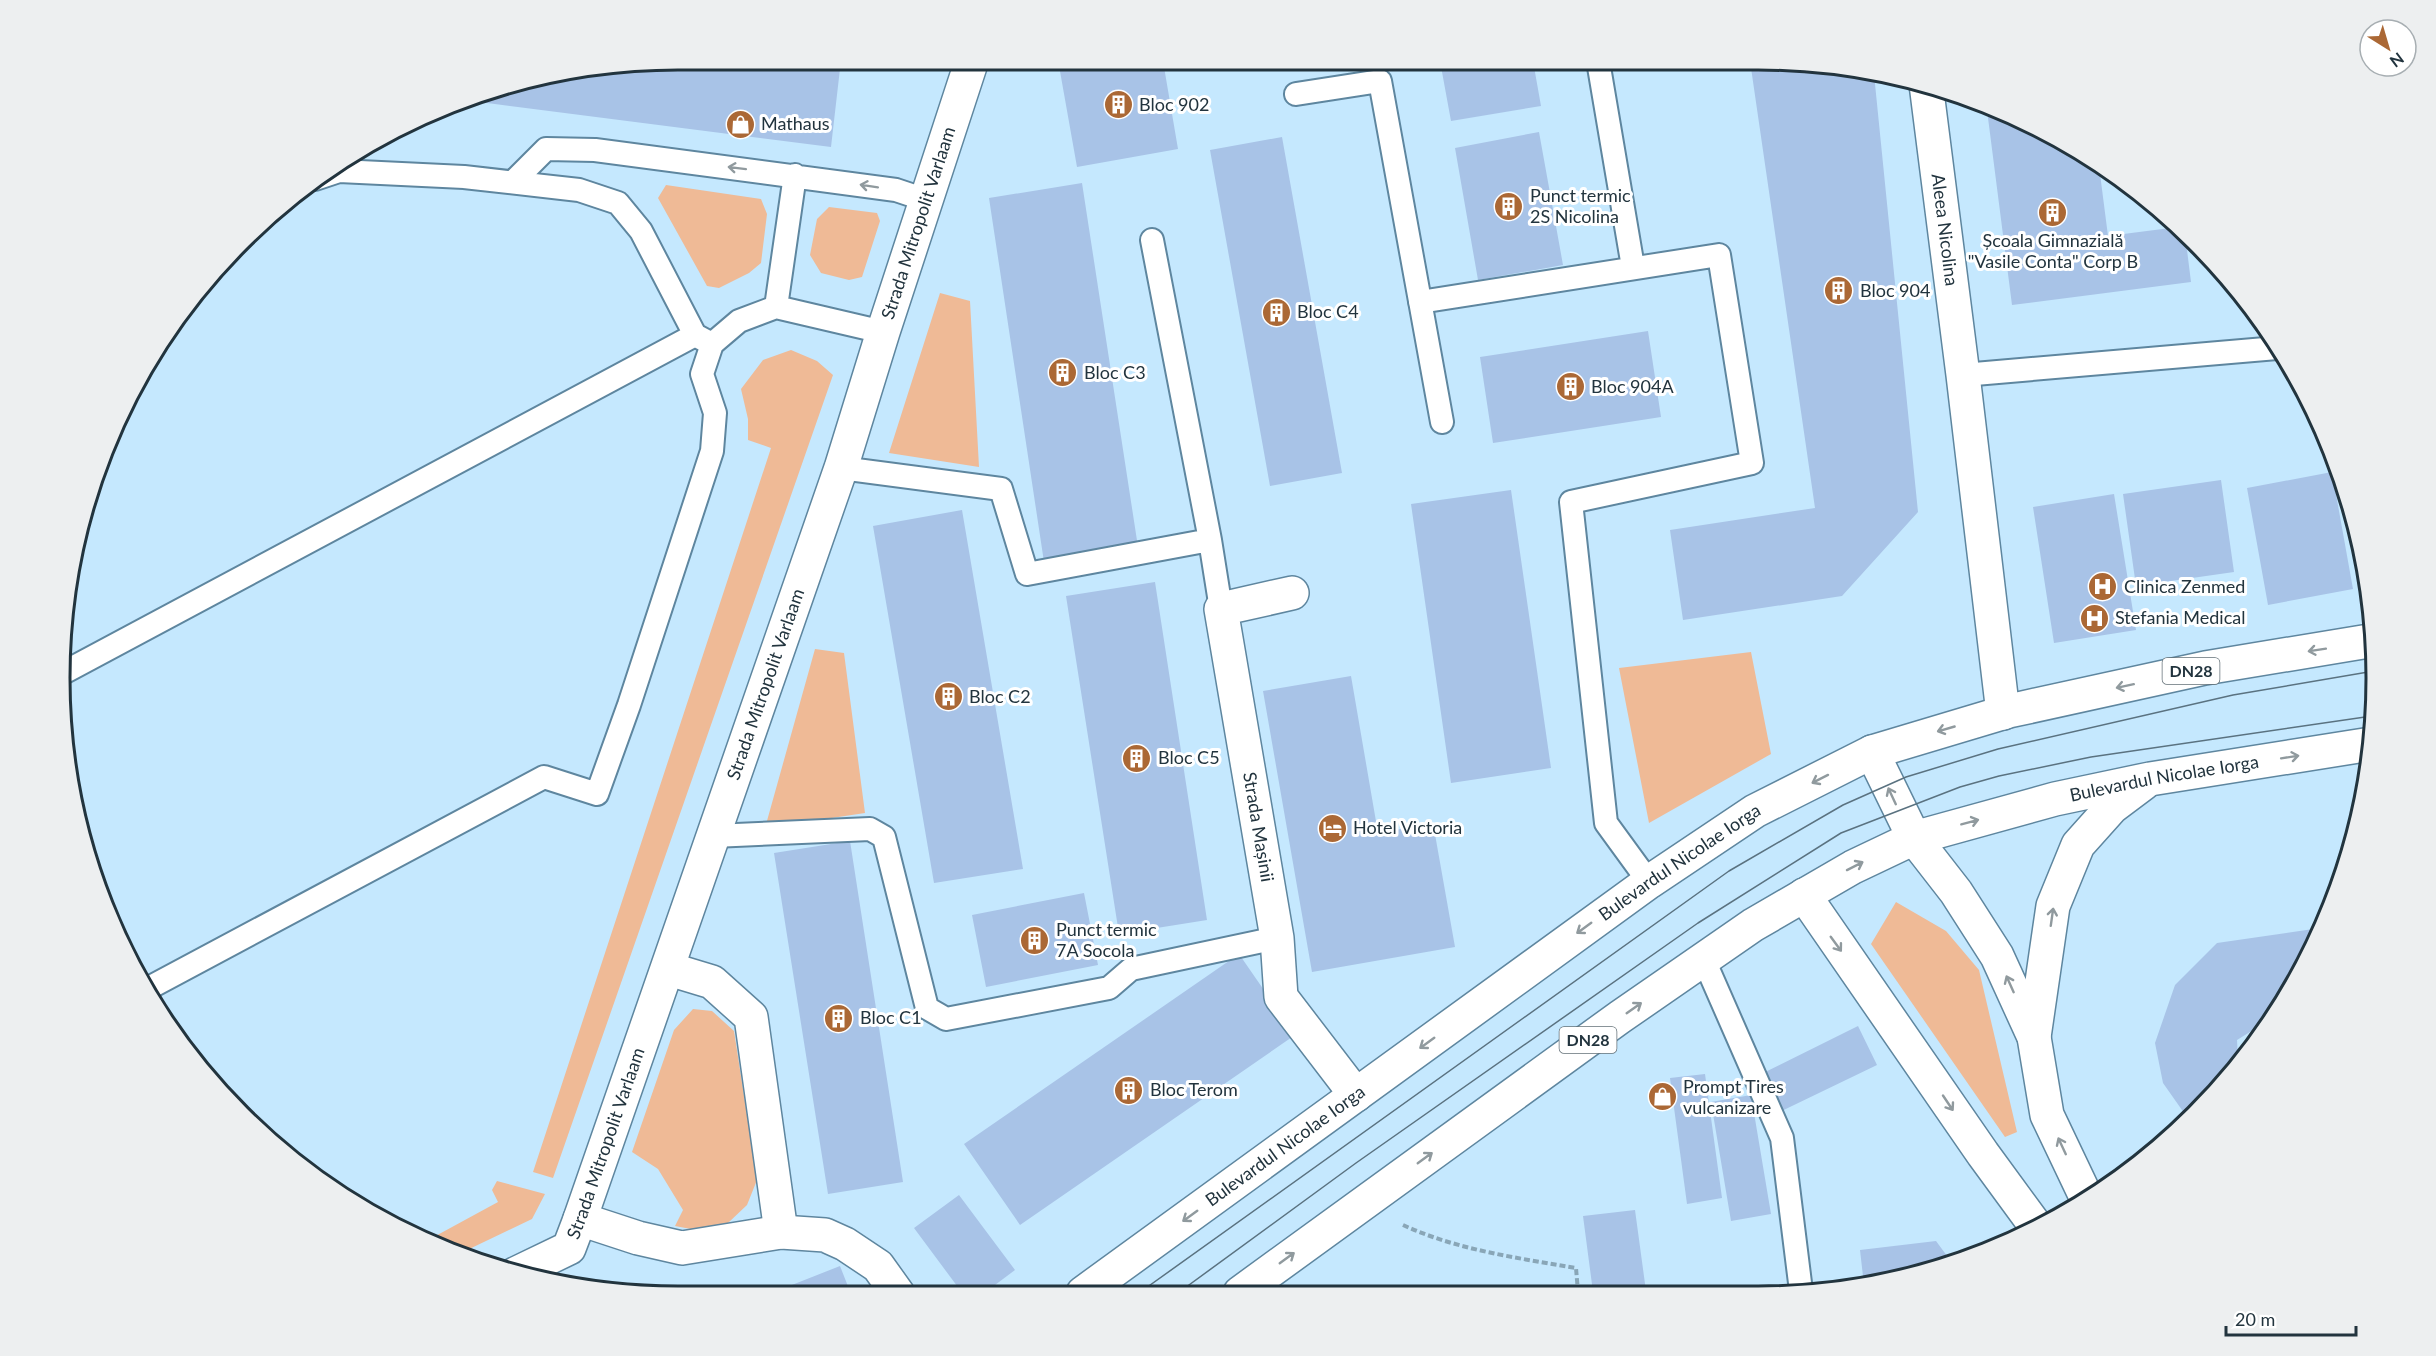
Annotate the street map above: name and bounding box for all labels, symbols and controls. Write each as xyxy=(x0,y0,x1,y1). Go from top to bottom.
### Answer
north arrow xyxy=(2358,18,2418,78)
text: N xyxy=(2387,49,2408,72)
building icon: Bloc 902 xyxy=(1102,89,1134,121)
place label: Bloc 902 xyxy=(1139,93,1209,115)
shop icon: Mathaus xyxy=(724,108,756,140)
place label: Mathaus xyxy=(761,112,830,134)
street label: Strada Mitropolit Varlaam xyxy=(876,124,959,322)
one-way arrow xyxy=(727,162,747,173)
street label: Aleea Nicolina xyxy=(1927,172,1964,287)
one-way arrow xyxy=(860,181,879,192)
place label: Punct termic 2S Nicolina xyxy=(1530,184,1631,227)
building icon: Punct termic 2S Nicolina xyxy=(1493,190,1525,222)
building icon: Școala Gimnazială "Vasile Conta" Corp B xyxy=(2037,196,2069,228)
place label: Școala Gimnazială "Vasile Conta" Corp B xyxy=(1968,229,2138,272)
building icon: Bloc 904 xyxy=(1823,275,1855,307)
place label: Bloc 904 xyxy=(1860,279,1930,301)
building icon: Bloc C4 xyxy=(1260,296,1292,328)
place label: Bloc C4 xyxy=(1297,300,1359,322)
building icon: Bloc C3 xyxy=(1047,357,1079,389)
place label: Bloc C3 xyxy=(1084,361,1146,383)
building icon: Bloc 904A xyxy=(1554,371,1586,403)
place label: Bloc 904A xyxy=(1591,375,1674,397)
hospital icon: Clinica Zenmed xyxy=(2087,571,2119,603)
place label: Clinica Zenmed xyxy=(2124,575,2245,597)
street label: Strada Mitropolit Varlaam xyxy=(721,585,808,783)
hospital icon: Stefania Medical xyxy=(2078,602,2110,634)
place label: Stefania Medical xyxy=(2115,606,2245,628)
one-way arrow xyxy=(2307,644,2327,655)
road number: DN28 xyxy=(2162,658,2220,684)
one-way arrow xyxy=(2116,680,2135,692)
building icon: Bloc C2 xyxy=(932,681,964,713)
place label: Bloc C2 xyxy=(969,685,1031,707)
one-way arrow xyxy=(1937,724,1956,735)
building icon: Bloc C5 xyxy=(1121,742,1153,774)
place label: Bloc C5 xyxy=(1158,746,1220,768)
street label: Bulevardul Nicolae Iorga xyxy=(2067,750,2260,806)
one-way arrow xyxy=(2280,751,2300,762)
street label: Strada Mașinii xyxy=(1239,770,1279,884)
one-way arrow xyxy=(1811,773,1829,785)
one-way arrow xyxy=(1885,787,1897,805)
street label: Bulevardul Nicolae Iorga xyxy=(1594,798,1764,925)
hotel icon: Hotel Victoria xyxy=(1316,812,1348,844)
place label: Hotel Victoria xyxy=(1353,816,1462,838)
one-way arrow xyxy=(1960,816,1979,828)
one-way arrow xyxy=(1846,860,1864,872)
one-way arrow xyxy=(2046,908,2057,927)
place label: Punct termic 7A Socola xyxy=(1056,918,1157,961)
one-way arrow xyxy=(1577,922,1593,935)
building icon: Punct termic 7A Socola xyxy=(1019,924,1051,956)
one-way arrow xyxy=(1830,935,1842,951)
one-way arrow xyxy=(2003,975,2015,993)
building icon: Bloc C1 xyxy=(823,1002,855,1034)
one-way arrow xyxy=(1625,1002,1642,1014)
place label: Bloc C1 xyxy=(860,1006,922,1028)
road number: DN28 xyxy=(1560,1027,1616,1053)
one-way arrow xyxy=(1419,1037,1435,1049)
street label: Strada Mitropolit Varlaam xyxy=(561,1044,649,1242)
building icon: Bloc Terom xyxy=(1113,1074,1145,1106)
place label: Prompt Tires vulcanizare xyxy=(1683,1075,1784,1118)
place label: Bloc Terom xyxy=(1150,1078,1238,1100)
street label: Bulevardul Nicolae Iorga xyxy=(1201,1080,1369,1211)
shop icon: Prompt Tires vulcanizare xyxy=(1646,1081,1678,1113)
one-way arrow xyxy=(1942,1095,1954,1111)
one-way arrow xyxy=(2056,1138,2068,1156)
one-way arrow xyxy=(1416,1152,1432,1165)
one-way arrow xyxy=(1182,1210,1198,1222)
one-way arrow xyxy=(1279,1252,1295,1264)
scale bar xyxy=(2226,1299,2356,1337)
text: 20 m xyxy=(2235,1308,2275,1330)

